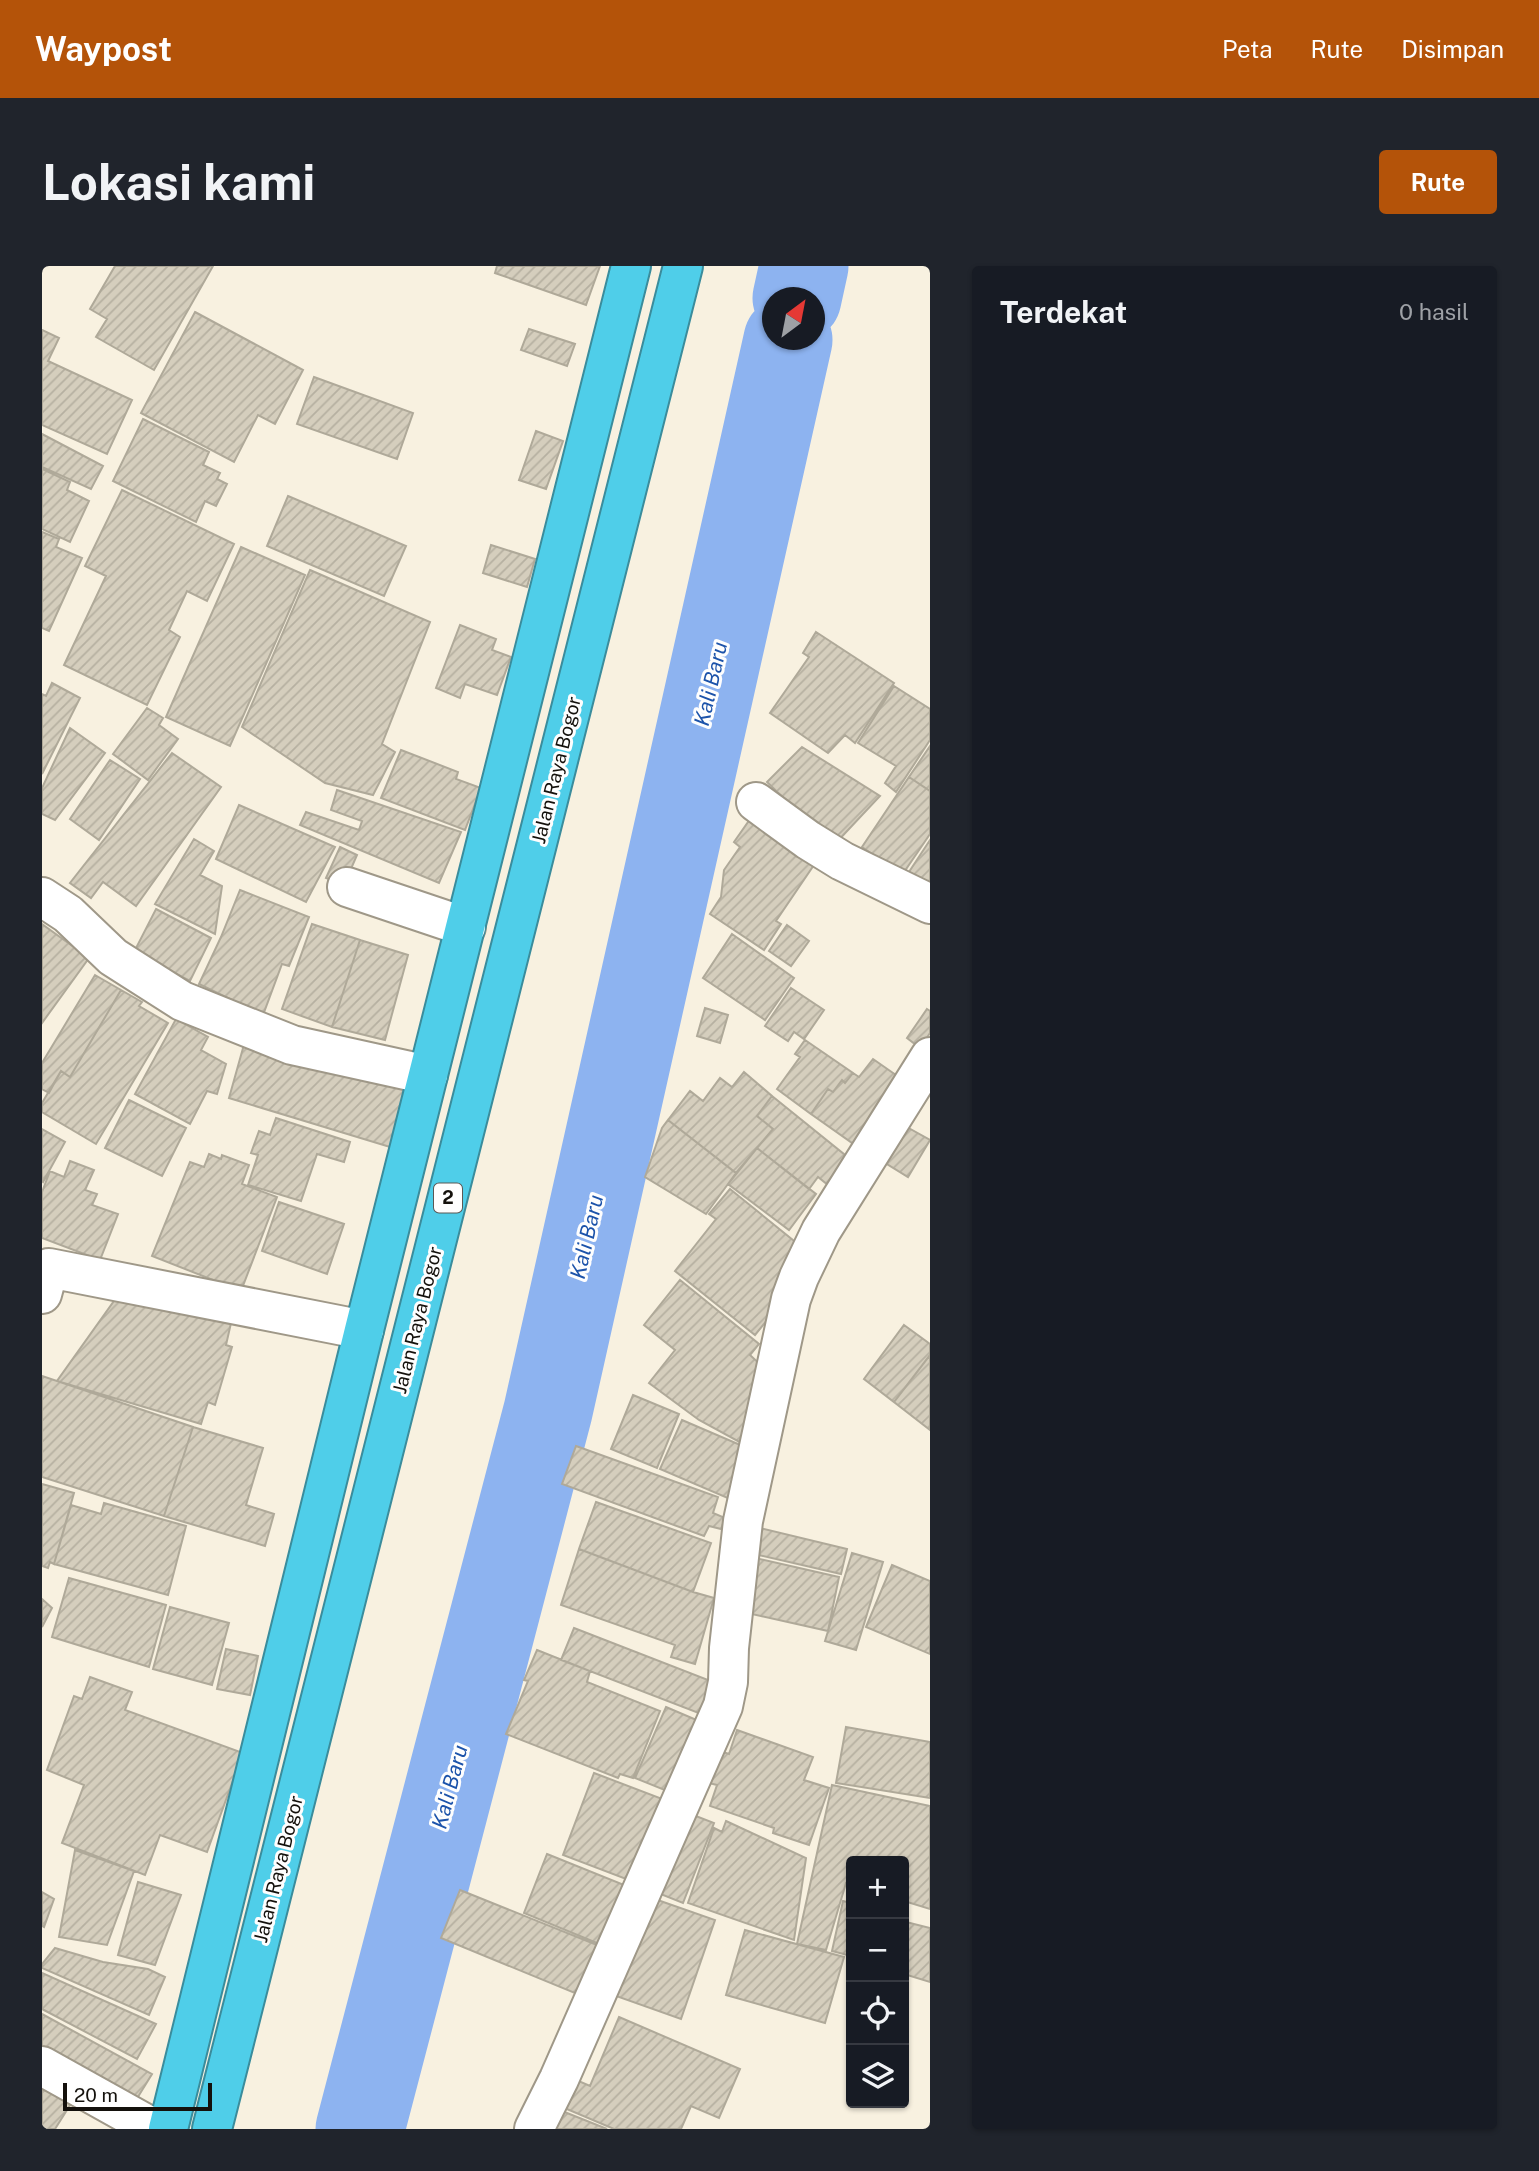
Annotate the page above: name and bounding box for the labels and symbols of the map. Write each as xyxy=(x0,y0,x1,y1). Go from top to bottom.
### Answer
north arrow xyxy=(762,287,825,350)
water label: Kali Baru xyxy=(689,639,732,728)
street label: Jalan Raya Bogor xyxy=(527,694,585,846)
road number: 2 xyxy=(434,1183,462,1212)
water label: Kali Baru xyxy=(565,1192,608,1281)
street label: Jalan Raya Bogor xyxy=(388,1244,446,1396)
water label: Kali Baru xyxy=(426,1742,473,1831)
street label: Jalan Raya Bogor xyxy=(249,1793,307,1945)
scale bar xyxy=(63,2080,212,2112)

